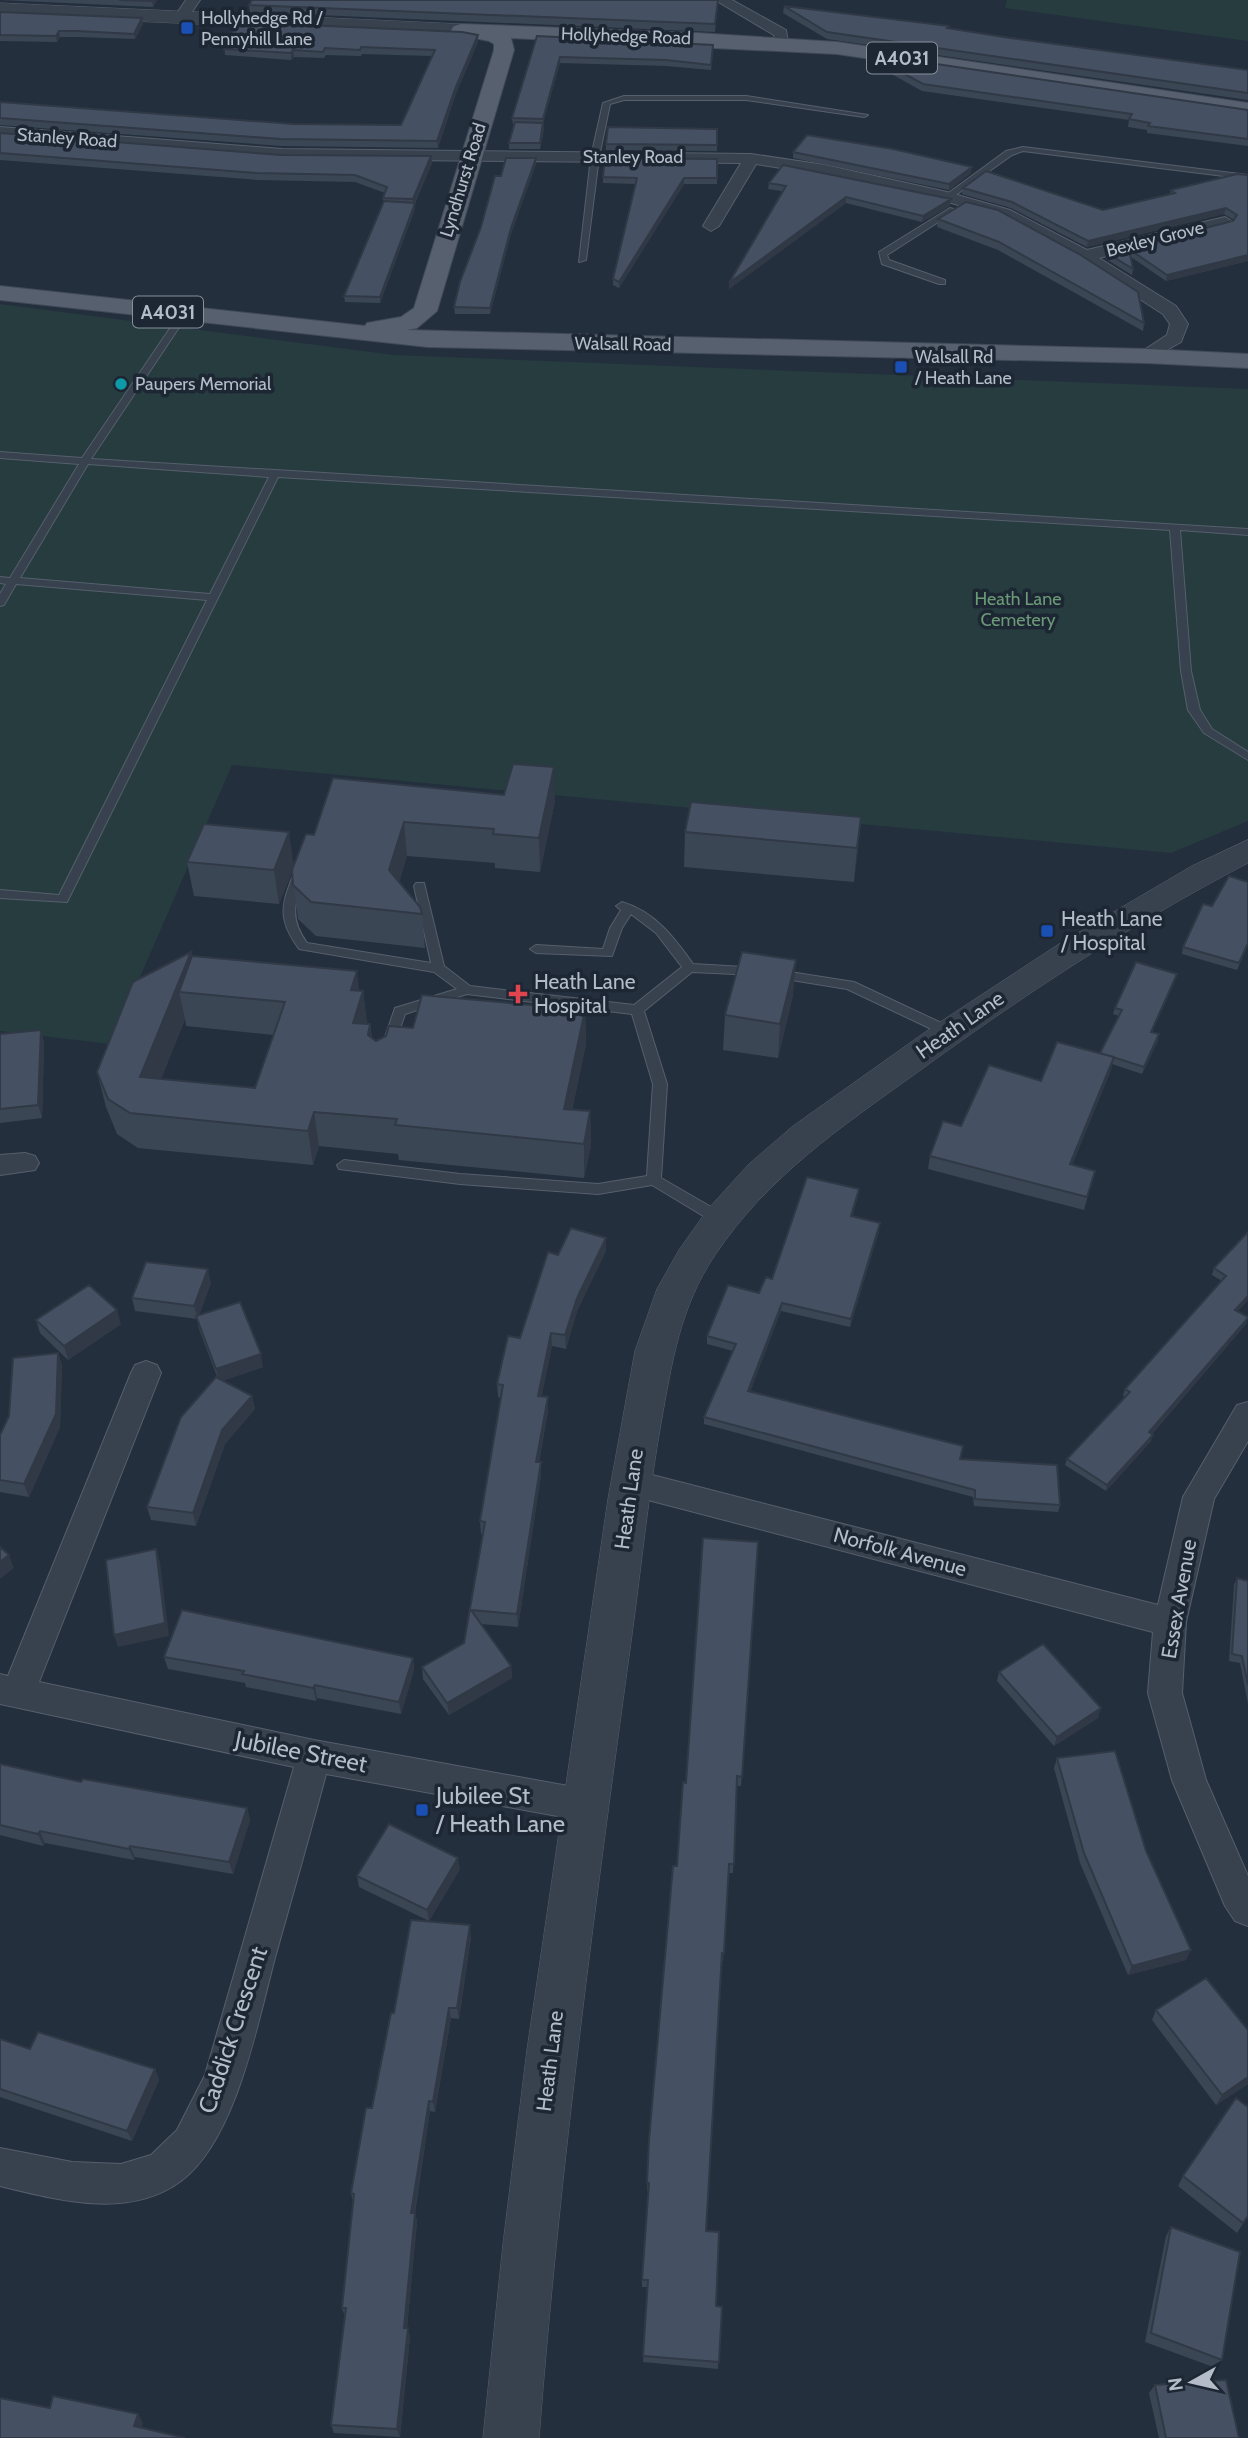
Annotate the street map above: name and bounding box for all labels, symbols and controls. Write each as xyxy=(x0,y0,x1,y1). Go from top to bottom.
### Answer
place label: Hollyhedge Rd / Pennyhill Lane xyxy=(201,7,324,50)
marker: Hollyhedge Rd / Pennyhill Lane xyxy=(179,20,195,36)
street label: Hollyhedge Road xyxy=(561,23,691,49)
road number: A4031 xyxy=(867,43,937,74)
street label: Lyndhurst Road xyxy=(435,120,491,240)
street label: Stanley Road xyxy=(16,124,118,152)
street label: Stanley Road xyxy=(583,146,683,168)
street label: Bexley Grove xyxy=(1104,216,1206,262)
road number: A4031 xyxy=(133,296,203,328)
street label: Walsall Road xyxy=(574,332,672,356)
place label: Walsall Rd / Heath Lane xyxy=(914,346,1012,389)
marker: Walsall Rd / Heath Lane xyxy=(893,359,909,375)
place label: Paupers Memorial xyxy=(135,373,272,395)
marker: Paupers Memorial xyxy=(113,376,129,392)
park label: Heath Lane Cemetery xyxy=(975,588,1061,631)
place label: Heath Lane / Hospital xyxy=(1060,906,1163,955)
marker: Heath Lane / Hospital xyxy=(1039,923,1055,939)
place label: Heath Lane Hospital xyxy=(534,969,636,1018)
marker: Heath Lane Hospital xyxy=(508,984,528,1004)
street label: Heath Lane xyxy=(911,985,1009,1064)
street label: Heath Lane xyxy=(609,1447,648,1551)
street label: Norfolk Avenue xyxy=(831,1522,970,1581)
street label: Essex Avenue xyxy=(1156,1537,1201,1661)
street label: Jubilee Street xyxy=(232,1724,370,1779)
place label: Jubilee St / Heath Lane xyxy=(435,1781,565,1838)
marker: Jubilee St / Heath Lane xyxy=(414,1802,430,1818)
street label: Caddick Crescent xyxy=(192,1943,273,2117)
street label: Heath Lane xyxy=(531,2009,568,2113)
north arrow xyxy=(1157,2347,1227,2417)
text: N xyxy=(1163,2376,1188,2393)

